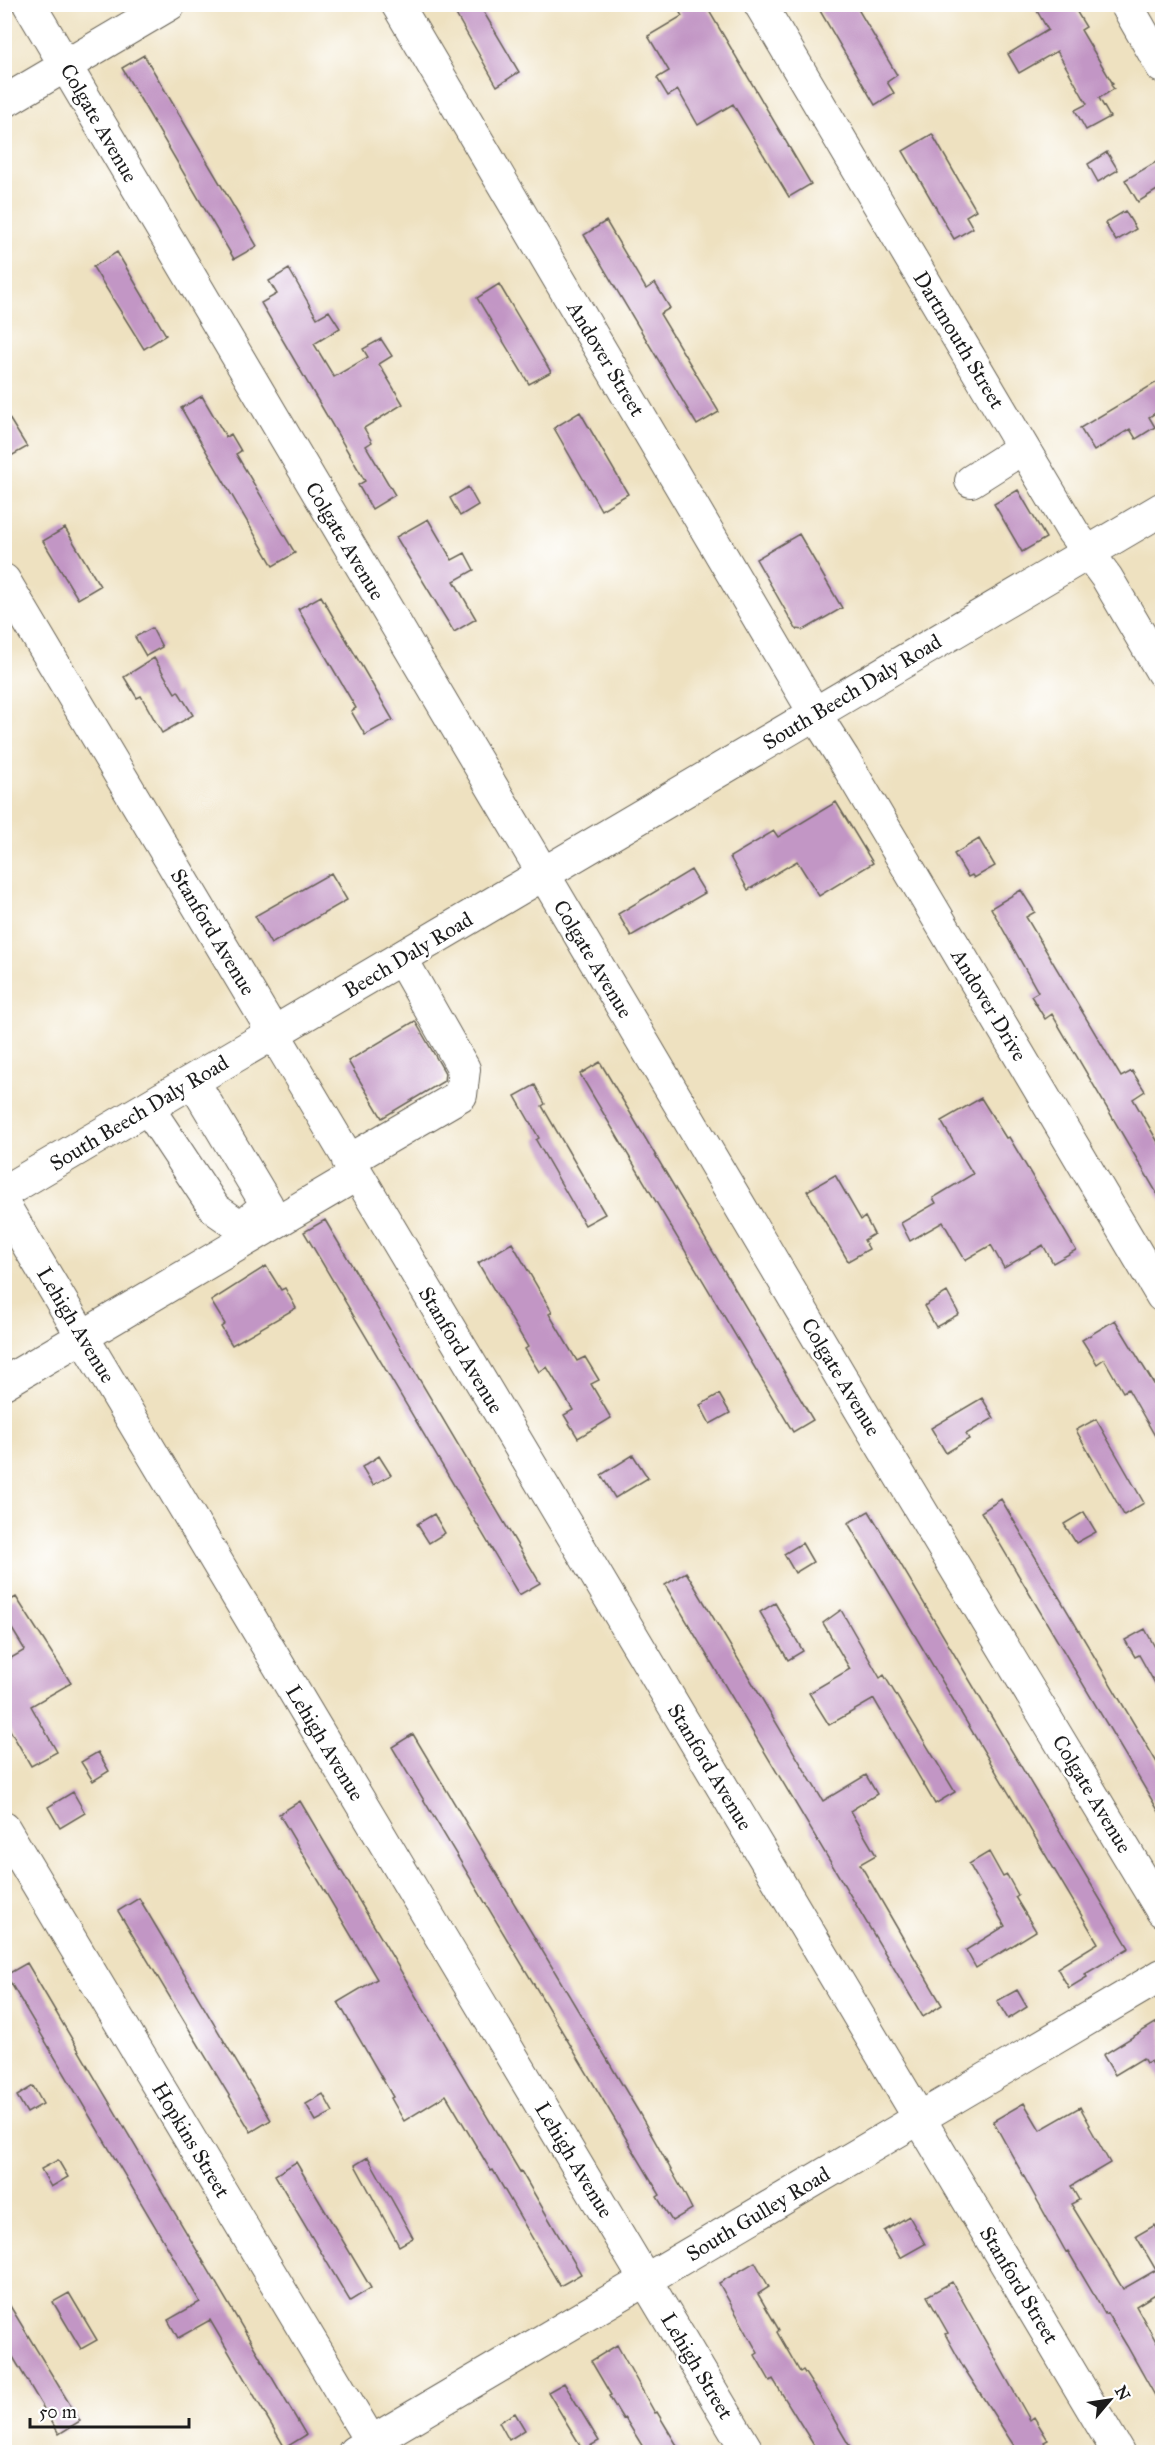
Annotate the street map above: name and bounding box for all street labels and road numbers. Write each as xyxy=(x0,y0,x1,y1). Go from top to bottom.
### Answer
street label: Colgate Avenue xyxy=(54,59,144,187)
street label: Dartmouth Street xyxy=(908,266,1011,414)
street label: Andover Street xyxy=(561,296,651,422)
street label: Colgate Avenue xyxy=(300,477,391,605)
street label: South Beech Daly Road xyxy=(758,628,946,756)
street label: Stanford Avenue xyxy=(165,864,261,1000)
street label: Colgate Avenue xyxy=(548,895,639,1023)
street label: Beech Daly Road xyxy=(339,906,478,1004)
street label: Andover Drive xyxy=(945,943,1033,1066)
street label: South Beech Daly Road xyxy=(45,1049,233,1177)
street label: Lehigh Avenue xyxy=(31,1262,121,1388)
street label: Stanford Avenue xyxy=(413,1282,509,1418)
street label: Colgate Avenue xyxy=(796,1313,887,1441)
street label: Lehigh Avenue xyxy=(280,1680,370,1806)
street label: Stanford Avenue xyxy=(662,1699,758,1835)
street label: Colgate Avenue xyxy=(1047,1730,1138,1858)
street label: Hopkins Street xyxy=(146,2077,236,2203)
street label: Lehigh Avenue xyxy=(529,2097,619,2223)
street label: South Gulley Road xyxy=(681,2161,835,2267)
street label: Stanford Street xyxy=(974,2222,1065,2349)
street label: Lehigh Street xyxy=(655,2308,739,2425)

